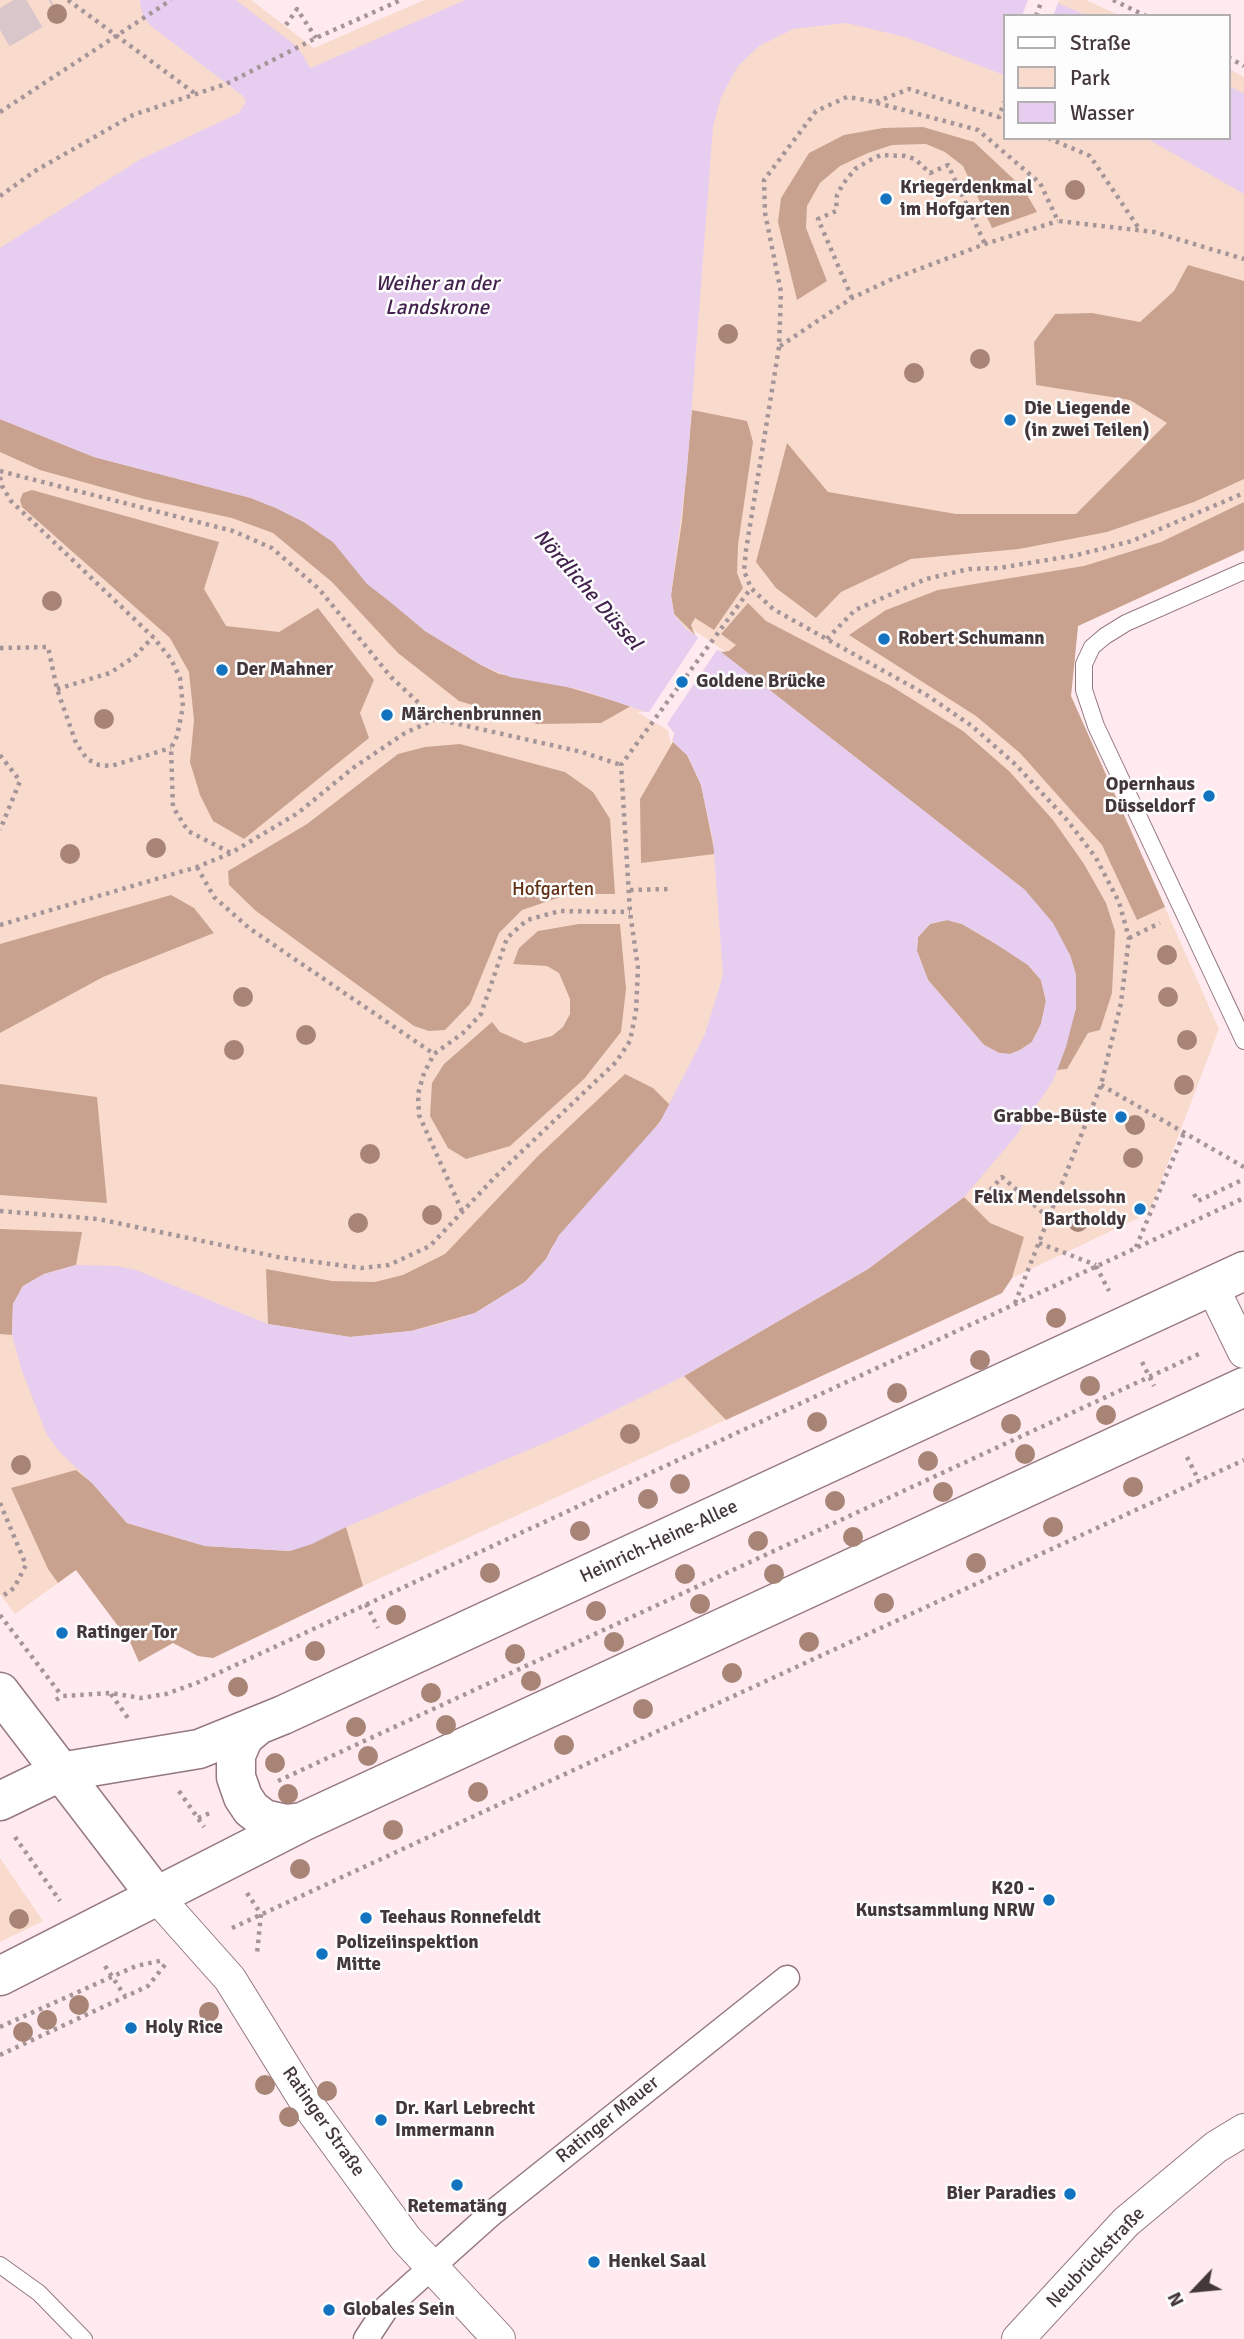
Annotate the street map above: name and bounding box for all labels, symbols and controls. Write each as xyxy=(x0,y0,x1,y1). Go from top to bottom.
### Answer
legend xyxy=(1002,14,1230,140)
text: Straße xyxy=(1070,30,1131,56)
text: Park xyxy=(1070,65,1110,91)
text: Wasser xyxy=(1070,100,1134,126)
place label: Kriegerdenkmal im Hofgarten xyxy=(900,177,1033,221)
marker: Kriegerdenkmal im Hofgarten xyxy=(878,191,894,207)
water label: Weiher an der Landskrone xyxy=(375,271,499,321)
place label: Die Liegende (in zwei Teilen) xyxy=(1024,398,1150,442)
marker: Die Liegende (in zwei Teilen) xyxy=(1002,412,1018,428)
water label: Nördliche Düssel xyxy=(528,524,646,656)
place label: Robert Schumann xyxy=(898,628,1045,650)
marker: Robert Schumann xyxy=(876,631,892,647)
place label: Der Mahner xyxy=(236,659,333,681)
marker: Der Mahner xyxy=(214,662,230,678)
place label: Goldene Brücke xyxy=(696,671,825,693)
marker: Goldene Brücke xyxy=(674,674,690,690)
place label: Märchenbrunnen xyxy=(401,704,542,726)
marker: Märchenbrunnen xyxy=(379,707,395,723)
place label: Opernhaus Düsseldorf xyxy=(1104,774,1195,818)
marker: Opernhaus Düsseldorf xyxy=(1201,788,1217,804)
park label: Hofgarten xyxy=(512,879,594,901)
place label: Grabbe-Büste xyxy=(994,1106,1107,1128)
marker: Grabbe-Büste xyxy=(1113,1109,1129,1125)
place label: Felix Mendelssohn Bartholdy xyxy=(974,1187,1126,1231)
marker: Felix Mendelssohn Bartholdy xyxy=(1132,1201,1148,1217)
street label: Heinrich-Heine-Allee xyxy=(576,1495,742,1589)
place label: Ratinger Tor xyxy=(76,1622,177,1644)
marker: Ratinger Tor xyxy=(54,1625,70,1641)
place label: K20 - Kunstsammlung NRW xyxy=(856,1878,1035,1922)
marker: K20 - Kunstsammlung NRW xyxy=(1041,1892,1057,1908)
place label: Teehaus Ronnefeldt xyxy=(380,1907,541,1929)
marker: Teehaus Ronnefeldt xyxy=(358,1910,374,1926)
place label: Polizeiinspektion Mitte xyxy=(336,1932,479,1976)
marker: Polizeiinspektion Mitte xyxy=(314,1946,330,1962)
place label: Holy Rice xyxy=(145,2017,223,2039)
marker: Holy Rice xyxy=(123,2020,139,2036)
street label: Ratinger Straße xyxy=(277,2063,369,2181)
street label: Ratinger Mauer xyxy=(552,2072,664,2168)
place label: Dr. Karl Lebrecht Immermann xyxy=(395,2098,535,2142)
marker: Dr. Karl Lebrecht Immermann xyxy=(373,2112,389,2128)
marker: Retematäng xyxy=(449,2177,465,2193)
place label: Bier Paradies xyxy=(946,2183,1056,2205)
marker: Bier Paradies xyxy=(1062,2186,1078,2202)
place label: Retematäng xyxy=(407,2196,507,2218)
street label: Neubrückstraße xyxy=(1042,2203,1150,2313)
place label: Henkel Saal xyxy=(608,2251,706,2273)
marker: Henkel Saal xyxy=(586,2254,602,2270)
north arrow xyxy=(1160,2255,1230,2325)
text: N xyxy=(1162,2288,1190,2310)
place label: Globales Sein xyxy=(343,2299,455,2321)
marker: Globales Sein xyxy=(321,2302,337,2318)

